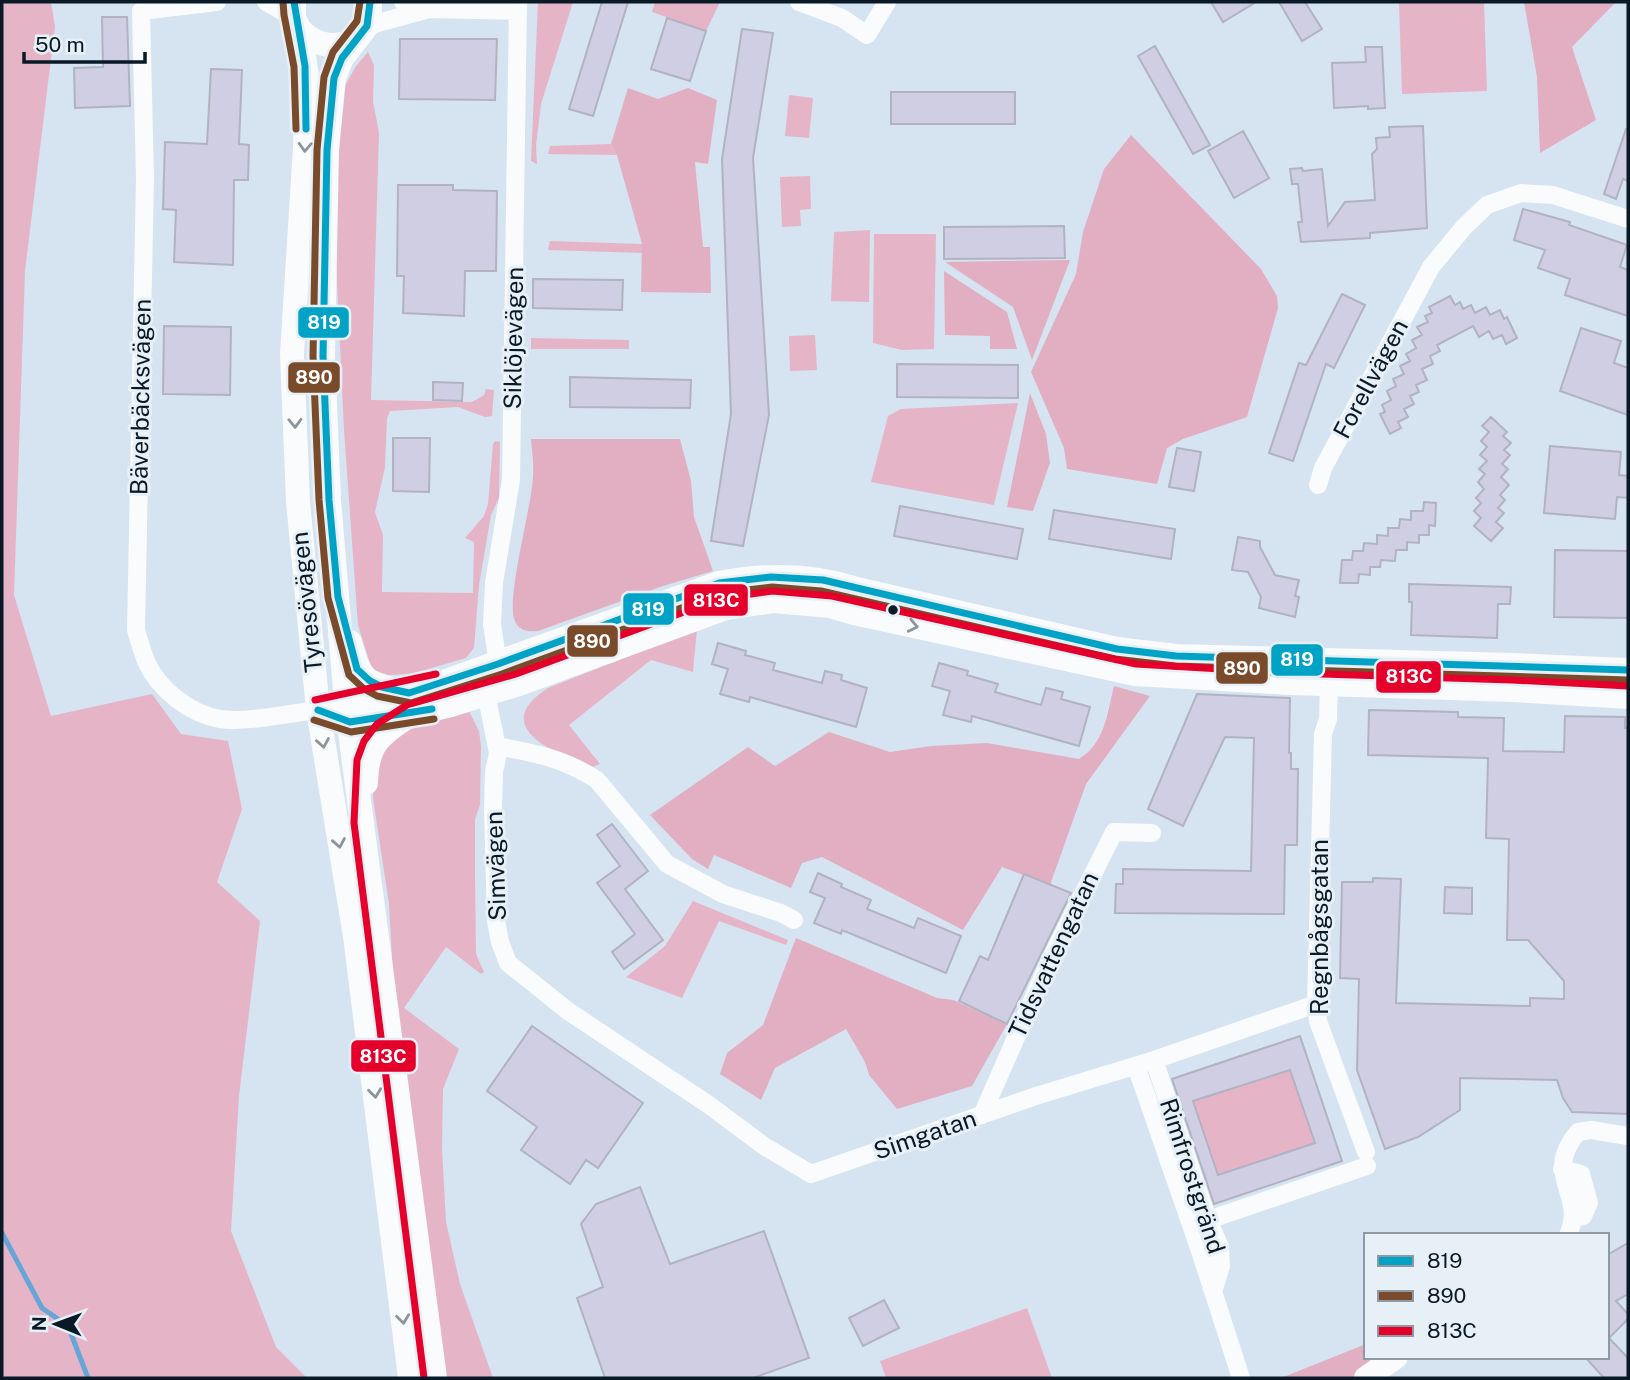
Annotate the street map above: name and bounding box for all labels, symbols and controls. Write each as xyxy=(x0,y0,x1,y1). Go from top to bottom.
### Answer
scale bar xyxy=(24,21,145,65)
text: 50 m xyxy=(35,32,85,57)
one-way arrow xyxy=(298,142,313,153)
street label: Siklöjevägen xyxy=(498,266,528,410)
street label: Bäverbäcksvägen xyxy=(124,298,156,495)
line badge: 819 xyxy=(297,306,350,339)
text: 819 xyxy=(307,311,341,333)
street label: Forellvägen xyxy=(1327,314,1413,443)
line badge: 890 xyxy=(287,361,341,394)
text: 890 xyxy=(295,366,333,388)
one-way arrow xyxy=(287,418,302,429)
street label: Tyresövägen xyxy=(285,530,327,674)
line badge: 813C xyxy=(683,583,749,617)
text: 813C xyxy=(692,589,740,611)
line badge: 819 xyxy=(622,592,675,626)
text: 819 xyxy=(631,598,665,620)
unlabelled marker xyxy=(886,603,900,617)
one-way arrow xyxy=(907,617,919,632)
line badge: 890 xyxy=(566,624,619,658)
text: 890 xyxy=(573,630,611,652)
line badge: 819 xyxy=(1270,643,1324,677)
text: 819 xyxy=(1280,648,1314,670)
line badge: 890 xyxy=(1215,651,1269,685)
text: 890 xyxy=(1223,657,1261,679)
line badge: 813C xyxy=(1375,660,1442,694)
text: 813C xyxy=(1385,665,1433,687)
one-way arrow xyxy=(315,737,330,749)
street label: Simvägen xyxy=(479,811,511,921)
one-way arrow xyxy=(331,837,346,849)
street label: Regnbågsgatan xyxy=(1305,839,1333,1015)
street label: Tidsvattengatan xyxy=(1002,867,1104,1042)
line badge: 813C xyxy=(350,1039,417,1073)
text: 813C xyxy=(359,1045,407,1067)
one-way arrow xyxy=(367,1087,382,1099)
street label: Rimfrostgränd xyxy=(1155,1095,1231,1257)
street label: Simgatan xyxy=(870,1103,980,1165)
legend xyxy=(1364,1233,1609,1359)
text: 819 xyxy=(1427,1248,1462,1273)
text: 890 xyxy=(1427,1283,1466,1308)
north arrow xyxy=(21,1289,91,1359)
one-way arrow xyxy=(395,1313,410,1324)
text: N xyxy=(28,1316,50,1331)
text: 813C xyxy=(1427,1318,1477,1343)

